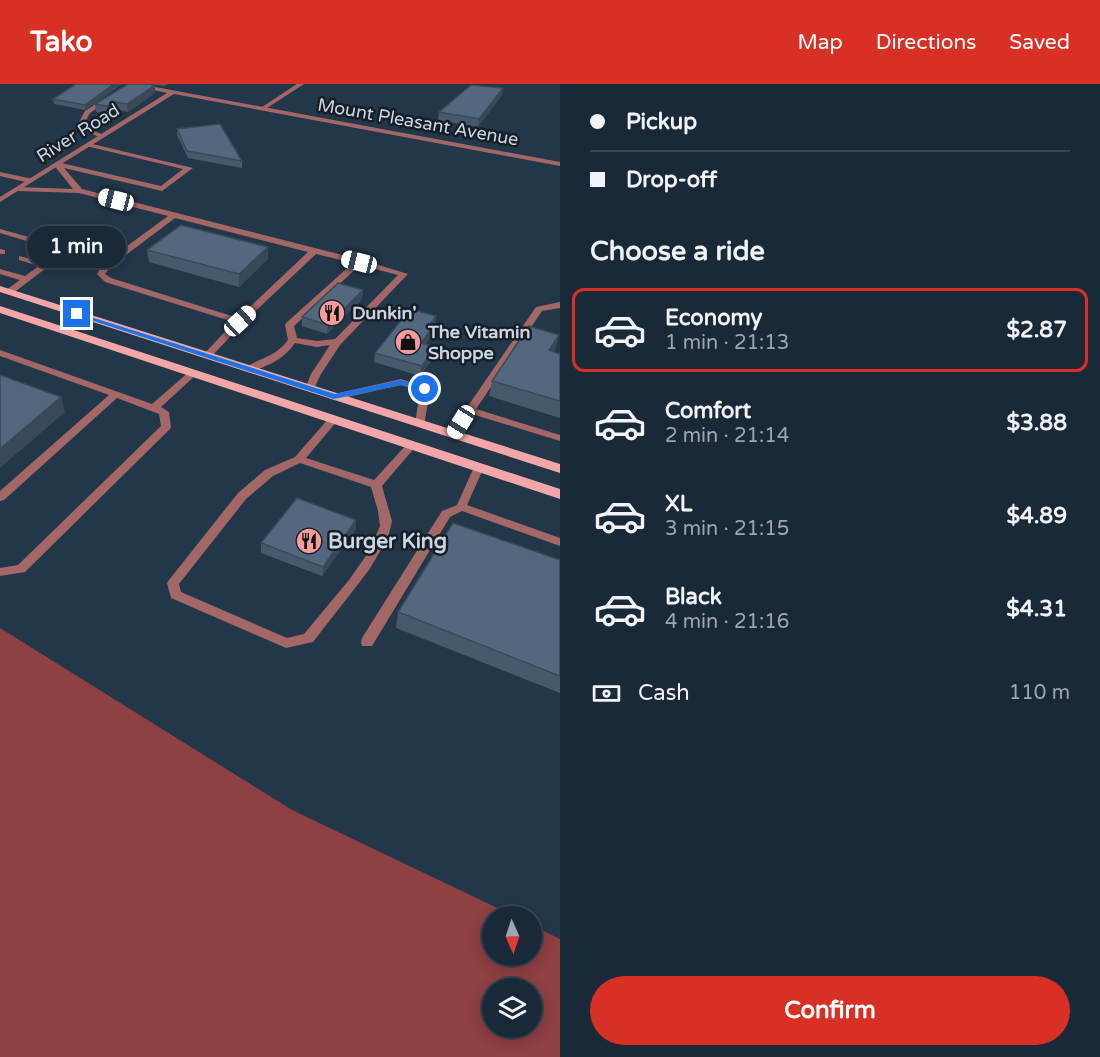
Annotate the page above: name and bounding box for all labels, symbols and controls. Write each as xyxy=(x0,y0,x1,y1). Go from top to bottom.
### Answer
text: Tako xyxy=(30,25,93,59)
text: Map xyxy=(797,30,843,55)
text: Directions xyxy=(876,30,976,55)
text: Saved xyxy=(1009,30,1070,55)
street label: Mount Pleasant Avenue xyxy=(316,93,520,151)
street label: River Road xyxy=(32,99,124,167)
text: Pickup xyxy=(626,109,697,135)
text: Drop-off xyxy=(626,167,717,193)
car xyxy=(96,187,136,213)
callout: 1 min xyxy=(28,227,127,269)
text: 1 min xyxy=(50,235,103,259)
text: Choose a ride xyxy=(590,235,765,268)
car xyxy=(339,249,379,275)
restaurant icon: Dunkin' xyxy=(317,298,347,328)
route end xyxy=(63,300,90,327)
car xyxy=(221,302,259,340)
place label: Dunkin' xyxy=(352,302,417,324)
icon: car xyxy=(593,303,647,357)
text: Economy xyxy=(665,305,762,331)
text: $2.87 xyxy=(1006,317,1067,343)
place label: The Vitamin Shoppe xyxy=(427,321,530,364)
shop icon: The Vitamin Shoppe xyxy=(393,327,423,357)
text: 1 min · 21:13 xyxy=(665,331,789,355)
route start xyxy=(411,375,438,402)
icon: car xyxy=(593,396,647,450)
text: Comfort xyxy=(665,398,751,424)
car xyxy=(444,402,478,442)
text: $3.88 xyxy=(1006,410,1067,436)
text: 2 min · 21:14 xyxy=(665,424,789,448)
icon: car xyxy=(593,489,647,543)
text: XL xyxy=(665,491,692,517)
text: $4.89 xyxy=(1006,503,1067,529)
text: 3 min · 21:15 xyxy=(665,517,789,541)
restaurant icon: Burger King xyxy=(294,526,324,556)
place label: Burger King xyxy=(328,529,447,554)
icon: car xyxy=(593,582,647,636)
text: Black xyxy=(665,584,722,610)
text: $4.31 xyxy=(1006,596,1067,622)
text: 4 min · 21:16 xyxy=(665,610,789,634)
icon: cash xyxy=(590,677,623,710)
text: Cash xyxy=(638,680,690,706)
text: 110 m xyxy=(1009,681,1070,705)
north arrow xyxy=(482,906,542,966)
map controls xyxy=(482,906,542,1038)
button: Confirm xyxy=(590,976,1070,1045)
button: layers xyxy=(482,978,542,1038)

